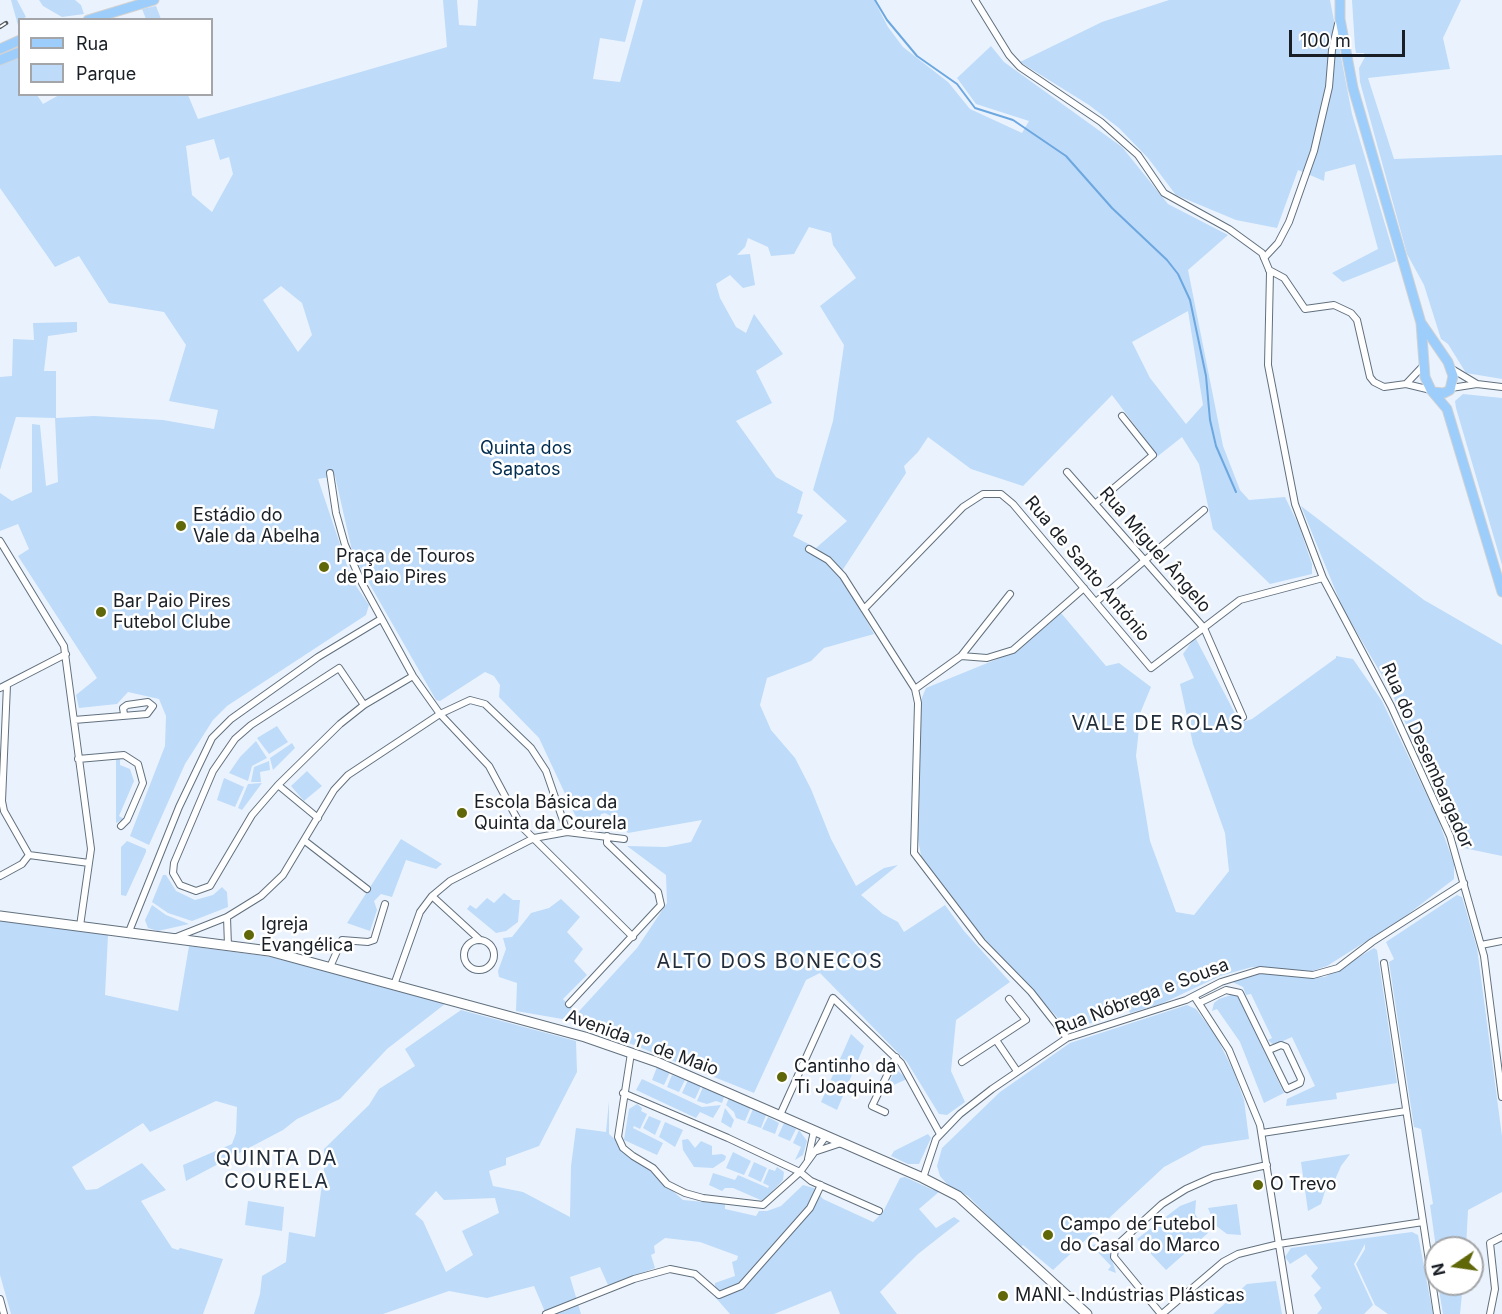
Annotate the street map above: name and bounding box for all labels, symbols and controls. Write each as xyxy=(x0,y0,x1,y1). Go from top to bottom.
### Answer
legend xyxy=(18,18,213,96)
scale bar xyxy=(1292,18,1408,56)
text: 100 m xyxy=(1300,30,1351,51)
text: Rua xyxy=(76,33,108,54)
text: Parque xyxy=(76,63,136,84)
park label: Quinta dos Sapatos xyxy=(480,438,572,480)
street label: Rua Miguel Ângelo xyxy=(1095,483,1215,617)
street label: Rua de Santo António xyxy=(1020,492,1154,646)
place label: Estádio do Vale da Abelha xyxy=(193,505,320,548)
marker: Estádio do Vale da Abelha xyxy=(174,519,188,533)
place label: Praça de Touros de Paio Pires xyxy=(336,546,475,588)
marker: Praça de Touros de Paio Pires xyxy=(317,560,331,574)
place label: Bar Paio Pires Futebol Clube xyxy=(113,591,231,634)
marker: Bar Paio Pires Futebol Clube xyxy=(94,605,108,619)
street label: Rua do Desembargador xyxy=(1376,660,1478,852)
district label: VALE DE ROLAS xyxy=(1072,712,1244,736)
place label: Escola Básica da Quinta da Courela xyxy=(474,792,627,834)
marker: Escola Básica da Quinta da Courela xyxy=(455,806,469,820)
place label: Igreja Evangélica xyxy=(261,914,353,956)
marker: Igreja Evangélica xyxy=(242,928,256,942)
district label: ALTO DOS BONECOS xyxy=(657,950,883,974)
street label: Rua Nóbrega e Sousa xyxy=(1052,954,1232,1040)
street label: Avenida 1º de Maio xyxy=(563,1005,721,1081)
place label: Cantinho da Ti Joaquina xyxy=(794,1056,896,1098)
marker: Cantinho da Ti Joaquina xyxy=(775,1070,789,1084)
district label: QUINTA DA COURELA xyxy=(216,1147,338,1194)
place label: O Trevo xyxy=(1270,1174,1337,1196)
marker: O Trevo xyxy=(1251,1178,1265,1192)
place label: Campo de Futebol do Casal do Marco xyxy=(1060,1214,1220,1256)
marker: Campo de Futebol do Casal do Marco xyxy=(1041,1228,1055,1242)
north arrow xyxy=(1424,1236,1484,1296)
text: N xyxy=(1427,1261,1450,1278)
place label: MANI - Indústrias Plásticas xyxy=(1015,1285,1245,1307)
marker: MANI - Indústrias Plásticas xyxy=(996,1289,1010,1303)

